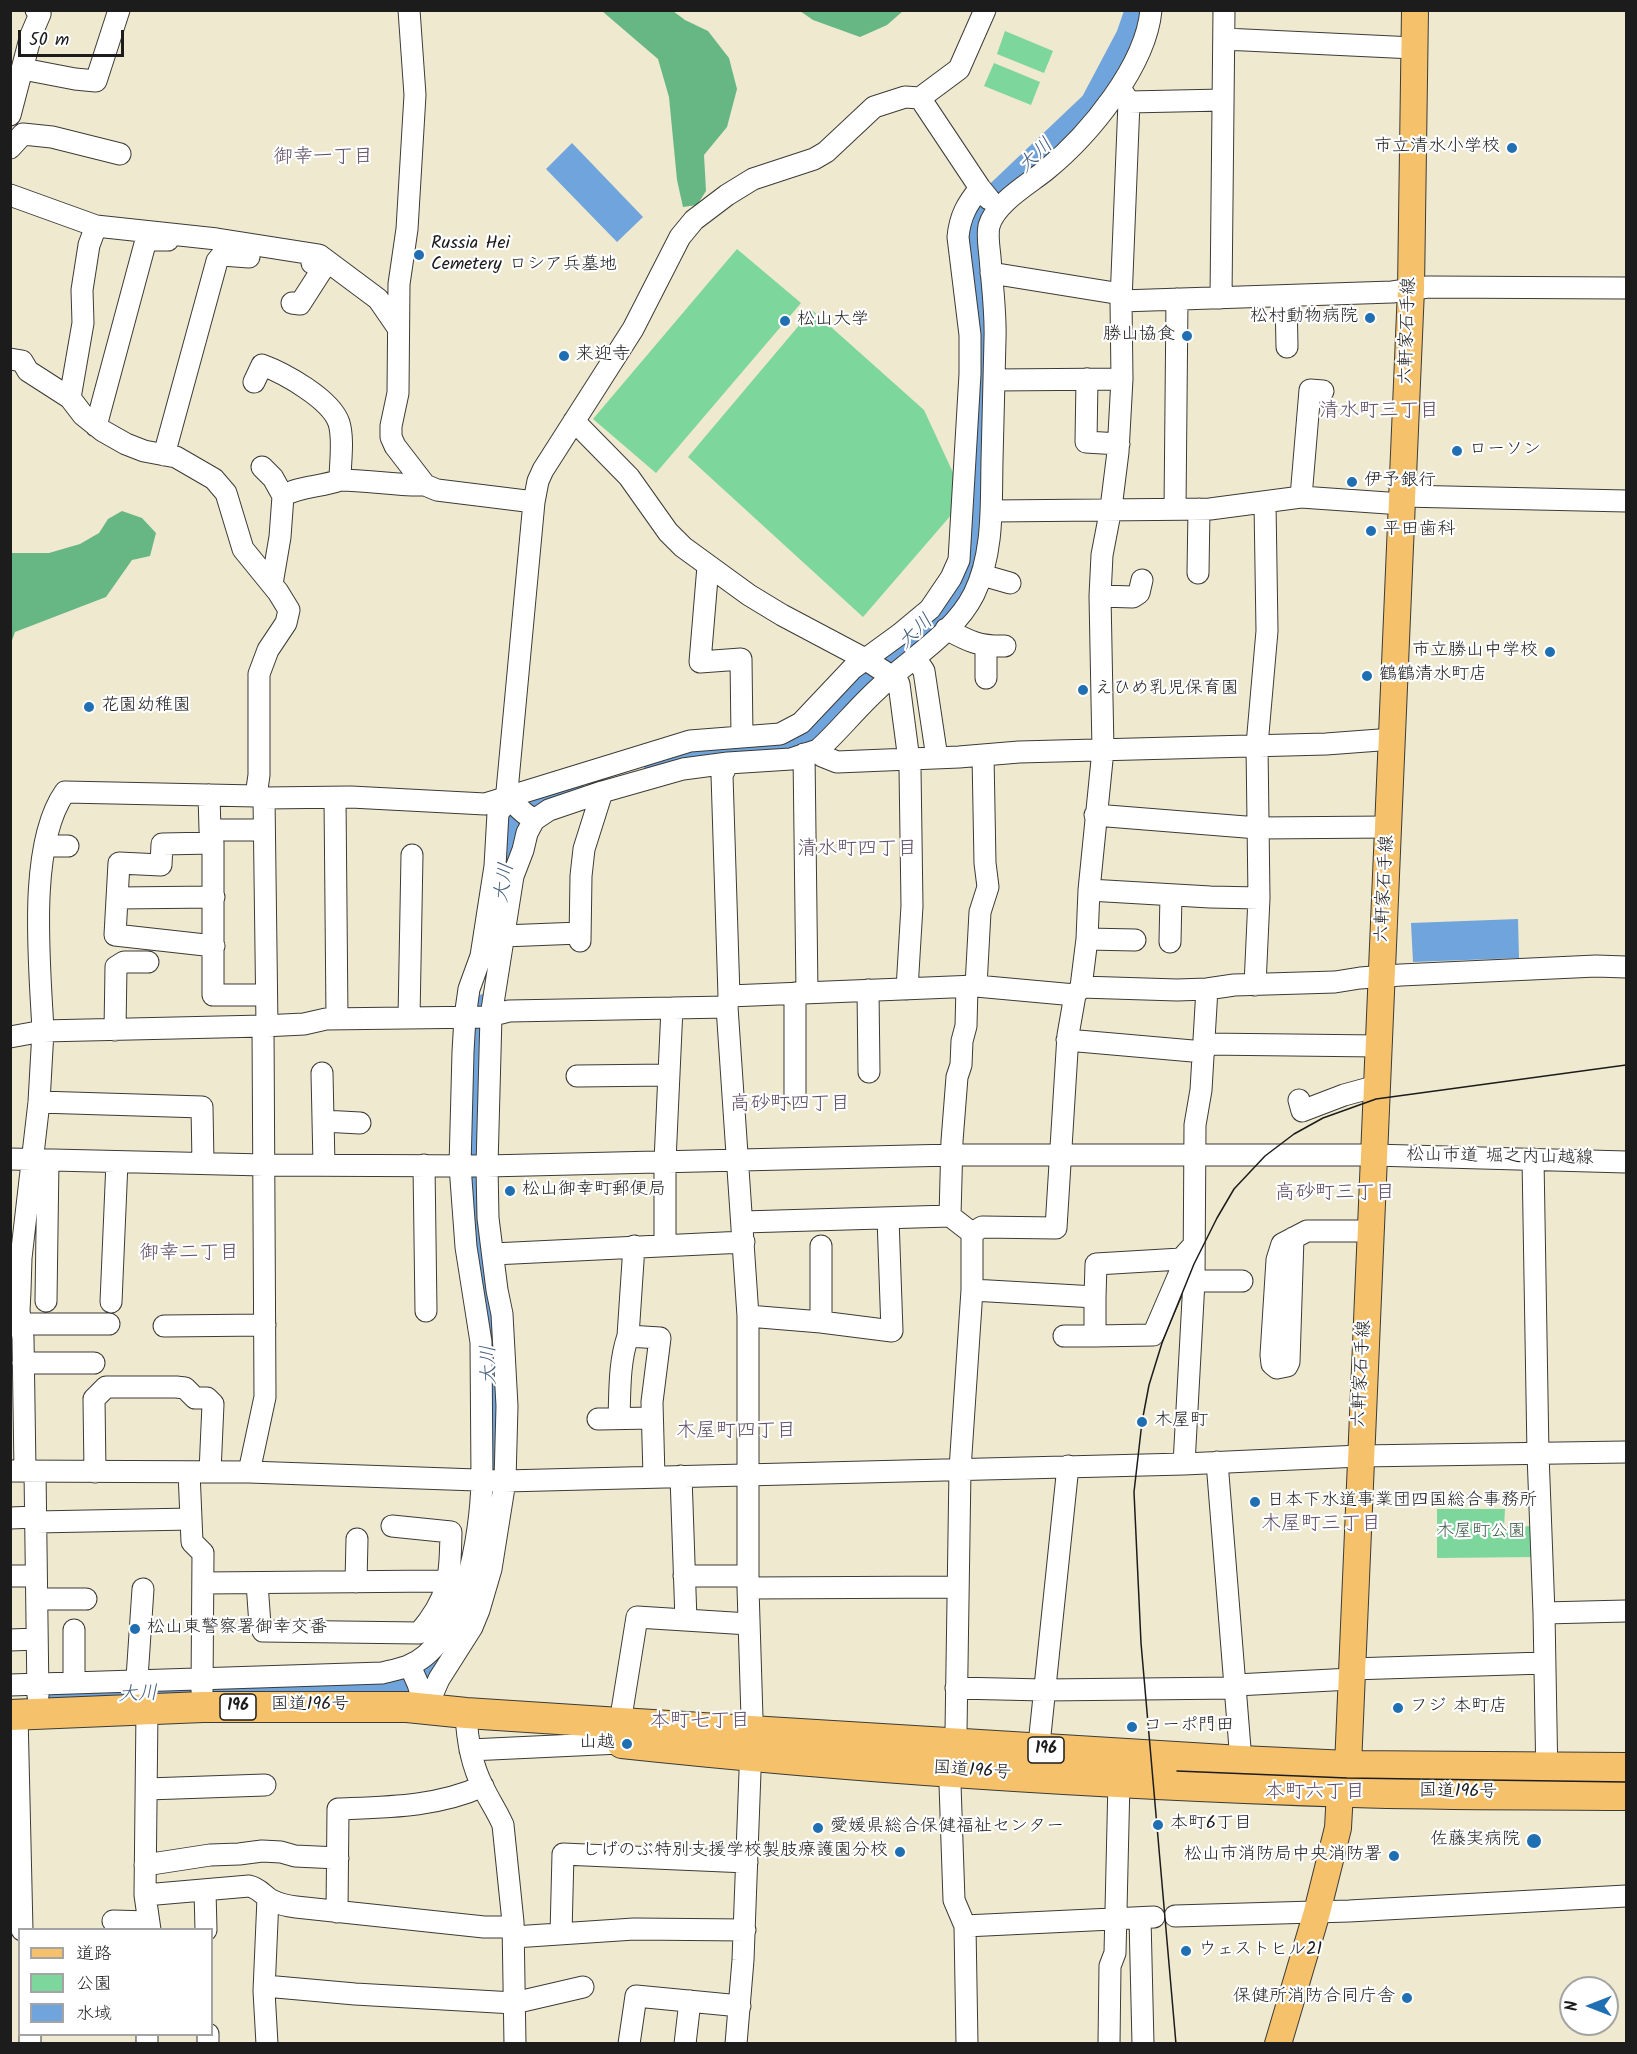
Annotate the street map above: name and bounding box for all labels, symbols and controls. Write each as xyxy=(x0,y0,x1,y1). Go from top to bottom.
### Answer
scale bar xyxy=(21,18,128,56)
text: 50 m xyxy=(29,26,69,55)
water label: 大川 xyxy=(1014,134,1060,180)
place label: 市立清水小学校 xyxy=(1374,137,1500,159)
marker: 市立清水小学校 xyxy=(1505,141,1519,155)
district label: 御幸一丁目 xyxy=(273,147,373,171)
place label: Russia Hei Cemetery ロシア兵墓地 xyxy=(431,234,617,276)
marker: Russia Hei Cemetery ロシア兵墓地 xyxy=(412,248,426,262)
street label: 六軒家石手線 xyxy=(1396,277,1422,385)
place label: 松村動物病院 xyxy=(1250,307,1358,329)
place label: 松山大学 xyxy=(797,310,869,332)
marker: 松村動物病院 xyxy=(1363,311,1377,325)
marker: 松山大学 xyxy=(778,314,792,328)
place label: 勝山協食 xyxy=(1103,325,1175,347)
marker: 勝山協食 xyxy=(1180,329,1194,343)
place label: 来迎寺 xyxy=(576,345,630,367)
marker: 来迎寺 xyxy=(557,349,571,363)
district label: 清水町三丁目 xyxy=(1319,401,1439,425)
place label: ローソン xyxy=(1469,440,1541,462)
marker: ローソン xyxy=(1450,444,1464,458)
place label: 伊予銀行 xyxy=(1364,471,1436,493)
marker: 伊予銀行 xyxy=(1345,475,1359,489)
place label: 平田歯科 xyxy=(1383,520,1455,542)
marker: 平田歯科 xyxy=(1364,524,1378,538)
water label: 大川 xyxy=(894,610,940,656)
place label: 市立勝山中学校 xyxy=(1412,641,1538,663)
marker: 市立勝山中学校 xyxy=(1543,645,1557,659)
place label: 鶴鶴清水町店 xyxy=(1379,665,1487,687)
marker: 鶴鶴清水町店 xyxy=(1360,669,1374,683)
place label: えひめ乳児保育園 xyxy=(1095,679,1239,701)
marker: えひめ乳児保育園 xyxy=(1076,683,1090,697)
place label: 花園幼稚園 xyxy=(101,696,191,718)
marker: 花園幼稚園 xyxy=(82,700,96,714)
street label: 六軒家石手線 xyxy=(1372,835,1400,943)
district label: 清水町四丁目 xyxy=(797,839,917,863)
water label: 大川 xyxy=(491,861,521,905)
district label: 高砂町四丁目 xyxy=(730,1094,850,1118)
street label: 松山市道 堀之内山越線 xyxy=(1406,1146,1594,1170)
place label: 松山御幸町郵便局 xyxy=(522,1180,666,1202)
district label: 高砂町三丁目 xyxy=(1275,1183,1395,1207)
marker: 松山御幸町郵便局 xyxy=(503,1184,517,1198)
district label: 御幸二丁目 xyxy=(139,1243,239,1267)
street label: 六軒家石手線 xyxy=(1349,1320,1377,1428)
water label: 大川 xyxy=(479,1345,503,1385)
place label: 木屋町 xyxy=(1154,1411,1208,1433)
marker: 木屋町 xyxy=(1135,1415,1149,1429)
district label: 木屋町四丁目 xyxy=(676,1421,796,1445)
place label: 日本下水道事業団四国総合事務所 xyxy=(1267,1491,1537,1513)
marker: 日本下水道事業団四国総合事務所 xyxy=(1248,1495,1262,1509)
district label: 木屋町三丁目 xyxy=(1261,1514,1381,1538)
park label: 木屋町公園 xyxy=(1436,1522,1526,1544)
place label: 松山東警察署御幸交番 xyxy=(147,1618,327,1640)
marker: 松山東警察署御幸交番 xyxy=(128,1622,142,1636)
water label: 大川 xyxy=(118,1683,158,1709)
road number: 196 xyxy=(220,1694,256,1720)
street label: 国道196号 xyxy=(271,1695,349,1717)
place label: フジ 本町店 xyxy=(1410,1697,1507,1719)
marker: フジ 本町店 xyxy=(1391,1701,1405,1715)
district label: 本町七丁目 xyxy=(650,1711,750,1735)
place label: コーポ門田 xyxy=(1144,1716,1234,1738)
marker: コーポ門田 xyxy=(1125,1720,1139,1734)
place label: 山越 xyxy=(579,1733,615,1755)
marker: 山越 xyxy=(620,1737,634,1751)
road number: 196 xyxy=(1028,1737,1064,1763)
street label: 国道196号 xyxy=(932,1758,1012,1786)
district label: 本町六丁目 xyxy=(1265,1782,1365,1806)
street label: 国道196号 xyxy=(1419,1782,1497,1804)
place label: 本町6丁目 xyxy=(1170,1814,1252,1836)
place label: 愛媛県総合保健福祉センター xyxy=(830,1817,1064,1839)
marker: 本町6丁目 xyxy=(1151,1818,1165,1832)
marker: 愛媛県総合保健福祉センター xyxy=(811,1821,825,1835)
place label: 佐藤実病院 xyxy=(1430,1830,1520,1852)
marker: 佐藤実病院 xyxy=(1525,1832,1543,1850)
place label: しげのぶ特別支援学校製肢療護園分校 xyxy=(582,1841,888,1863)
marker: しげのぶ特別支援学校製肢療護園分校 xyxy=(893,1845,907,1859)
place label: 松山市消防局中央消防署 xyxy=(1184,1845,1382,1867)
marker: 松山市消防局中央消防署 xyxy=(1387,1849,1401,1863)
legend xyxy=(18,1928,213,2036)
text: 道路 xyxy=(76,1940,112,1969)
place label: ウェストヒル21 xyxy=(1198,1940,1322,1962)
marker: ウェストヒル21 xyxy=(1179,1944,1193,1958)
text: 公園 xyxy=(76,1970,112,1999)
north arrow xyxy=(1559,1976,1619,2036)
place label: 保健所消防合同庁舎 xyxy=(1233,1987,1395,2009)
marker: 保健所消防合同庁舎 xyxy=(1400,1991,1414,2005)
text: 水域 xyxy=(76,2000,112,2029)
text: N xyxy=(1560,2001,1585,2011)

